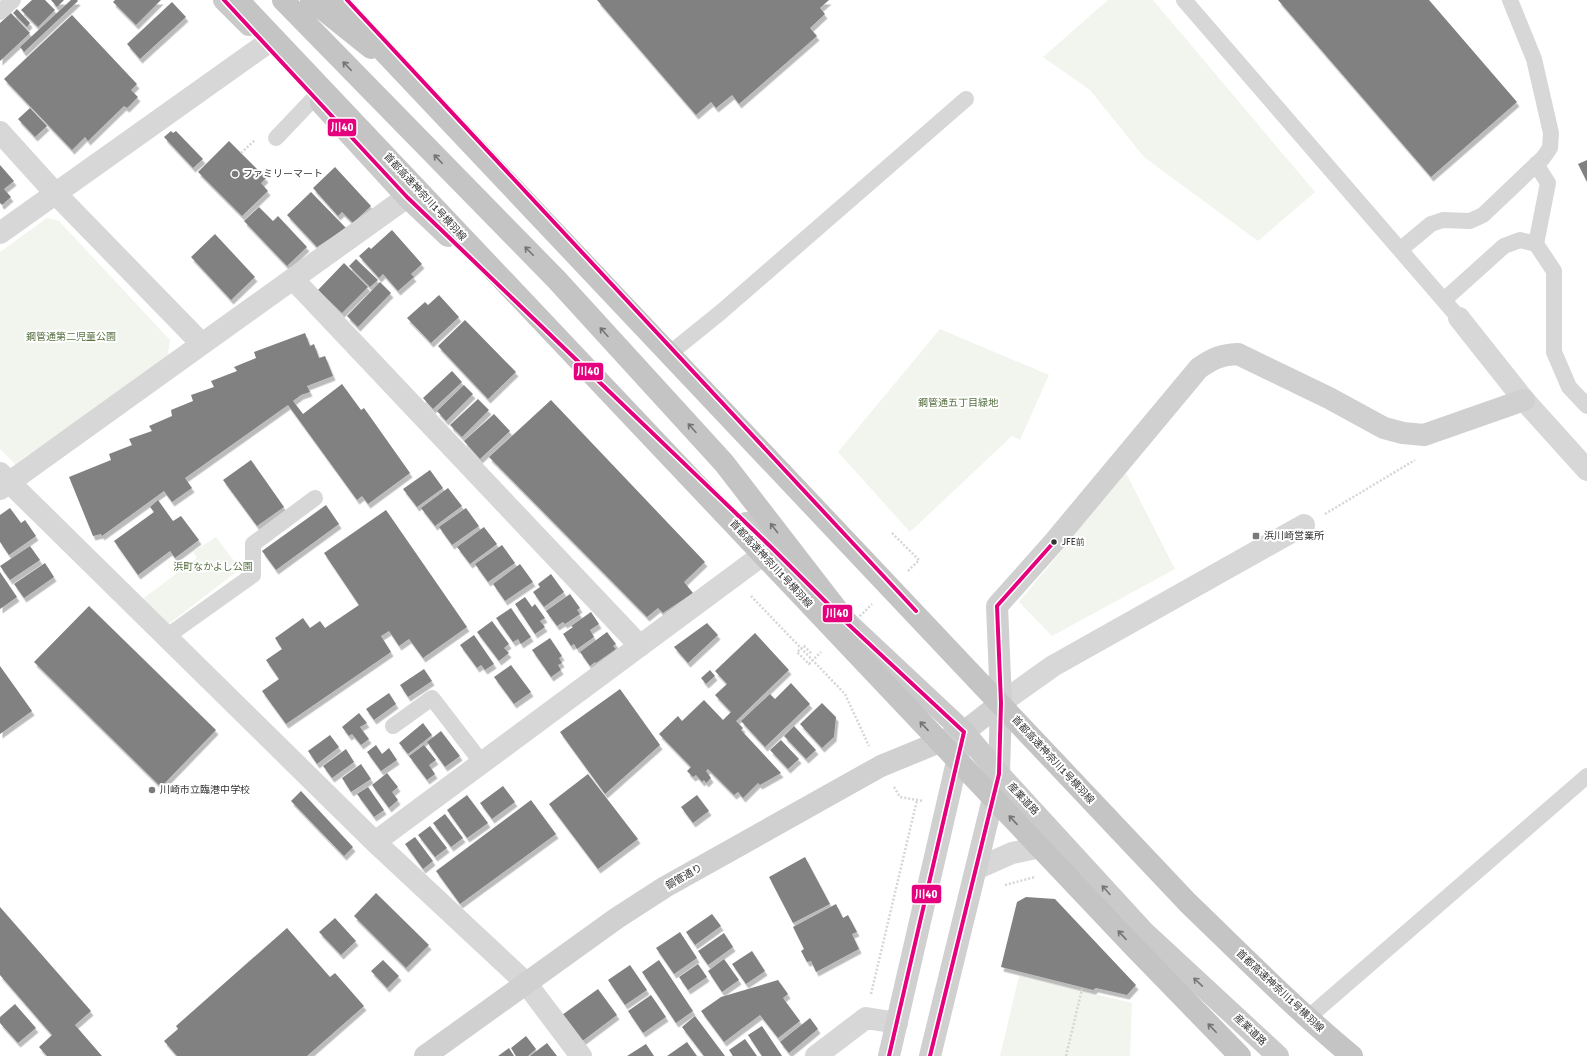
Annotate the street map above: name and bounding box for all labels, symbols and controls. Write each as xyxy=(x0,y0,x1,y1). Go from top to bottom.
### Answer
one-way arrow xyxy=(342,61,352,71)
line badge: 川40 xyxy=(327,118,357,137)
text: 川40 xyxy=(331,121,353,134)
street label: 首都高速神奈川1号横羽線 xyxy=(381,151,469,243)
one-way arrow xyxy=(433,154,443,164)
place label: ファミリーマート xyxy=(243,168,323,180)
marker: ファミリーマート xyxy=(230,169,240,179)
one-way arrow xyxy=(524,246,534,256)
one-way arrow xyxy=(600,327,609,337)
park label: 鋼管通第二児童公園 xyxy=(26,331,116,343)
line badge: 川40 xyxy=(573,362,604,381)
text: 川40 xyxy=(577,365,599,378)
park label: 鋼管通五丁目緑地 xyxy=(918,397,999,409)
one-way arrow xyxy=(687,422,696,433)
street label: 首都高速神奈川1号横羽線 xyxy=(727,518,815,610)
one-way arrow xyxy=(770,522,778,533)
place label: 浜川崎営業所 xyxy=(1264,530,1324,542)
marker: 浜川崎営業所 xyxy=(1251,531,1261,541)
marker: JFE前 xyxy=(1049,537,1059,547)
place label: JFE前 xyxy=(1062,537,1085,548)
park label: 浜町なかよし公園 xyxy=(173,561,253,573)
line badge: 川40 xyxy=(822,604,853,623)
text: 川40 xyxy=(826,607,848,620)
street label: 首都高速神奈川1号横羽線 xyxy=(1009,714,1097,806)
one-way arrow xyxy=(920,721,929,731)
street label: 産業道路 xyxy=(1005,780,1041,818)
place label: 川崎市立臨港中学校 xyxy=(160,784,250,796)
marker: 川崎市立臨港中学校 xyxy=(147,785,157,795)
one-way arrow xyxy=(1009,815,1018,825)
street label: 鋼管通り xyxy=(664,862,704,892)
line badge: 川40 xyxy=(911,884,942,904)
one-way arrow xyxy=(1101,885,1111,895)
text: 川40 xyxy=(915,888,937,901)
one-way arrow xyxy=(1117,930,1127,940)
street label: 首都高速神奈川1号横羽線 xyxy=(1234,947,1326,1035)
one-way arrow xyxy=(1193,977,1203,987)
street label: 産業道路 xyxy=(1231,1012,1269,1048)
one-way arrow xyxy=(1207,1023,1217,1033)

